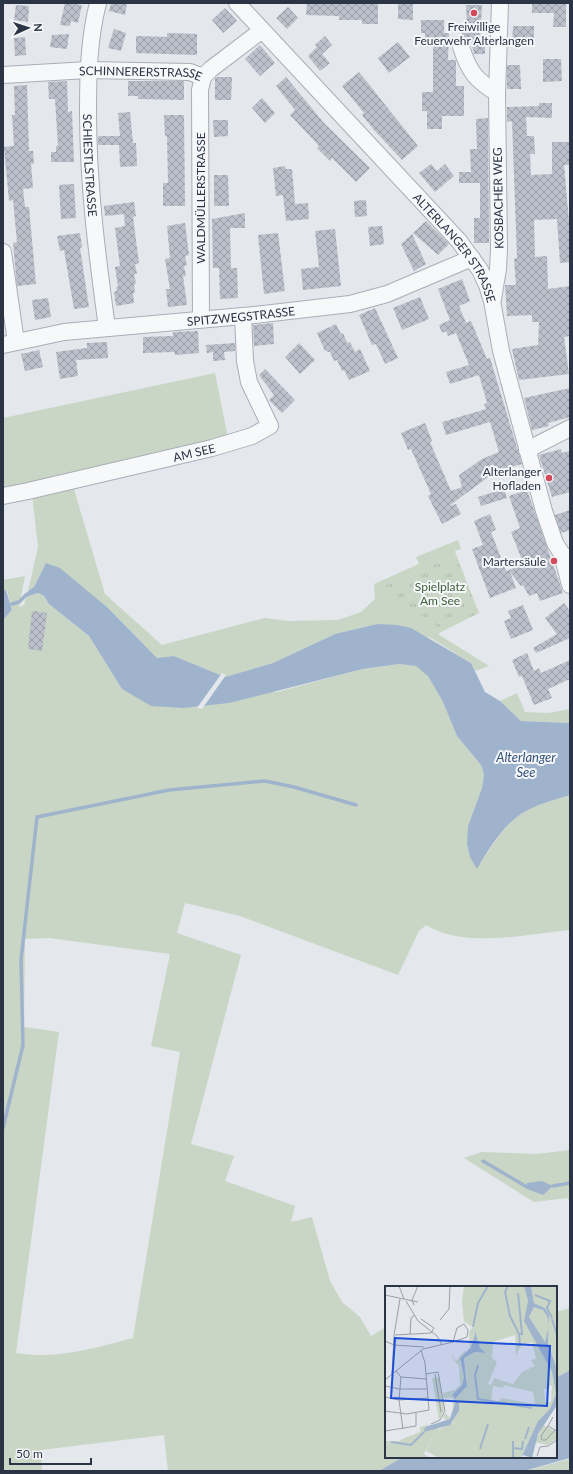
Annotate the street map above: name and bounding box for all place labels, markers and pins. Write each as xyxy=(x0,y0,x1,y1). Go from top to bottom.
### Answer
marker: Freiwillige Feuerwehr Alterlangen xyxy=(469,8,479,18)
place label: Freiwillige Feuerwehr Alterlangen xyxy=(414,19,534,48)
place label: Alterlanger Hofladen xyxy=(483,464,542,493)
marker: Alterlanger Hofladen xyxy=(544,473,554,483)
place label: Martersäule xyxy=(483,554,546,569)
marker: Martersäule xyxy=(549,556,559,566)

